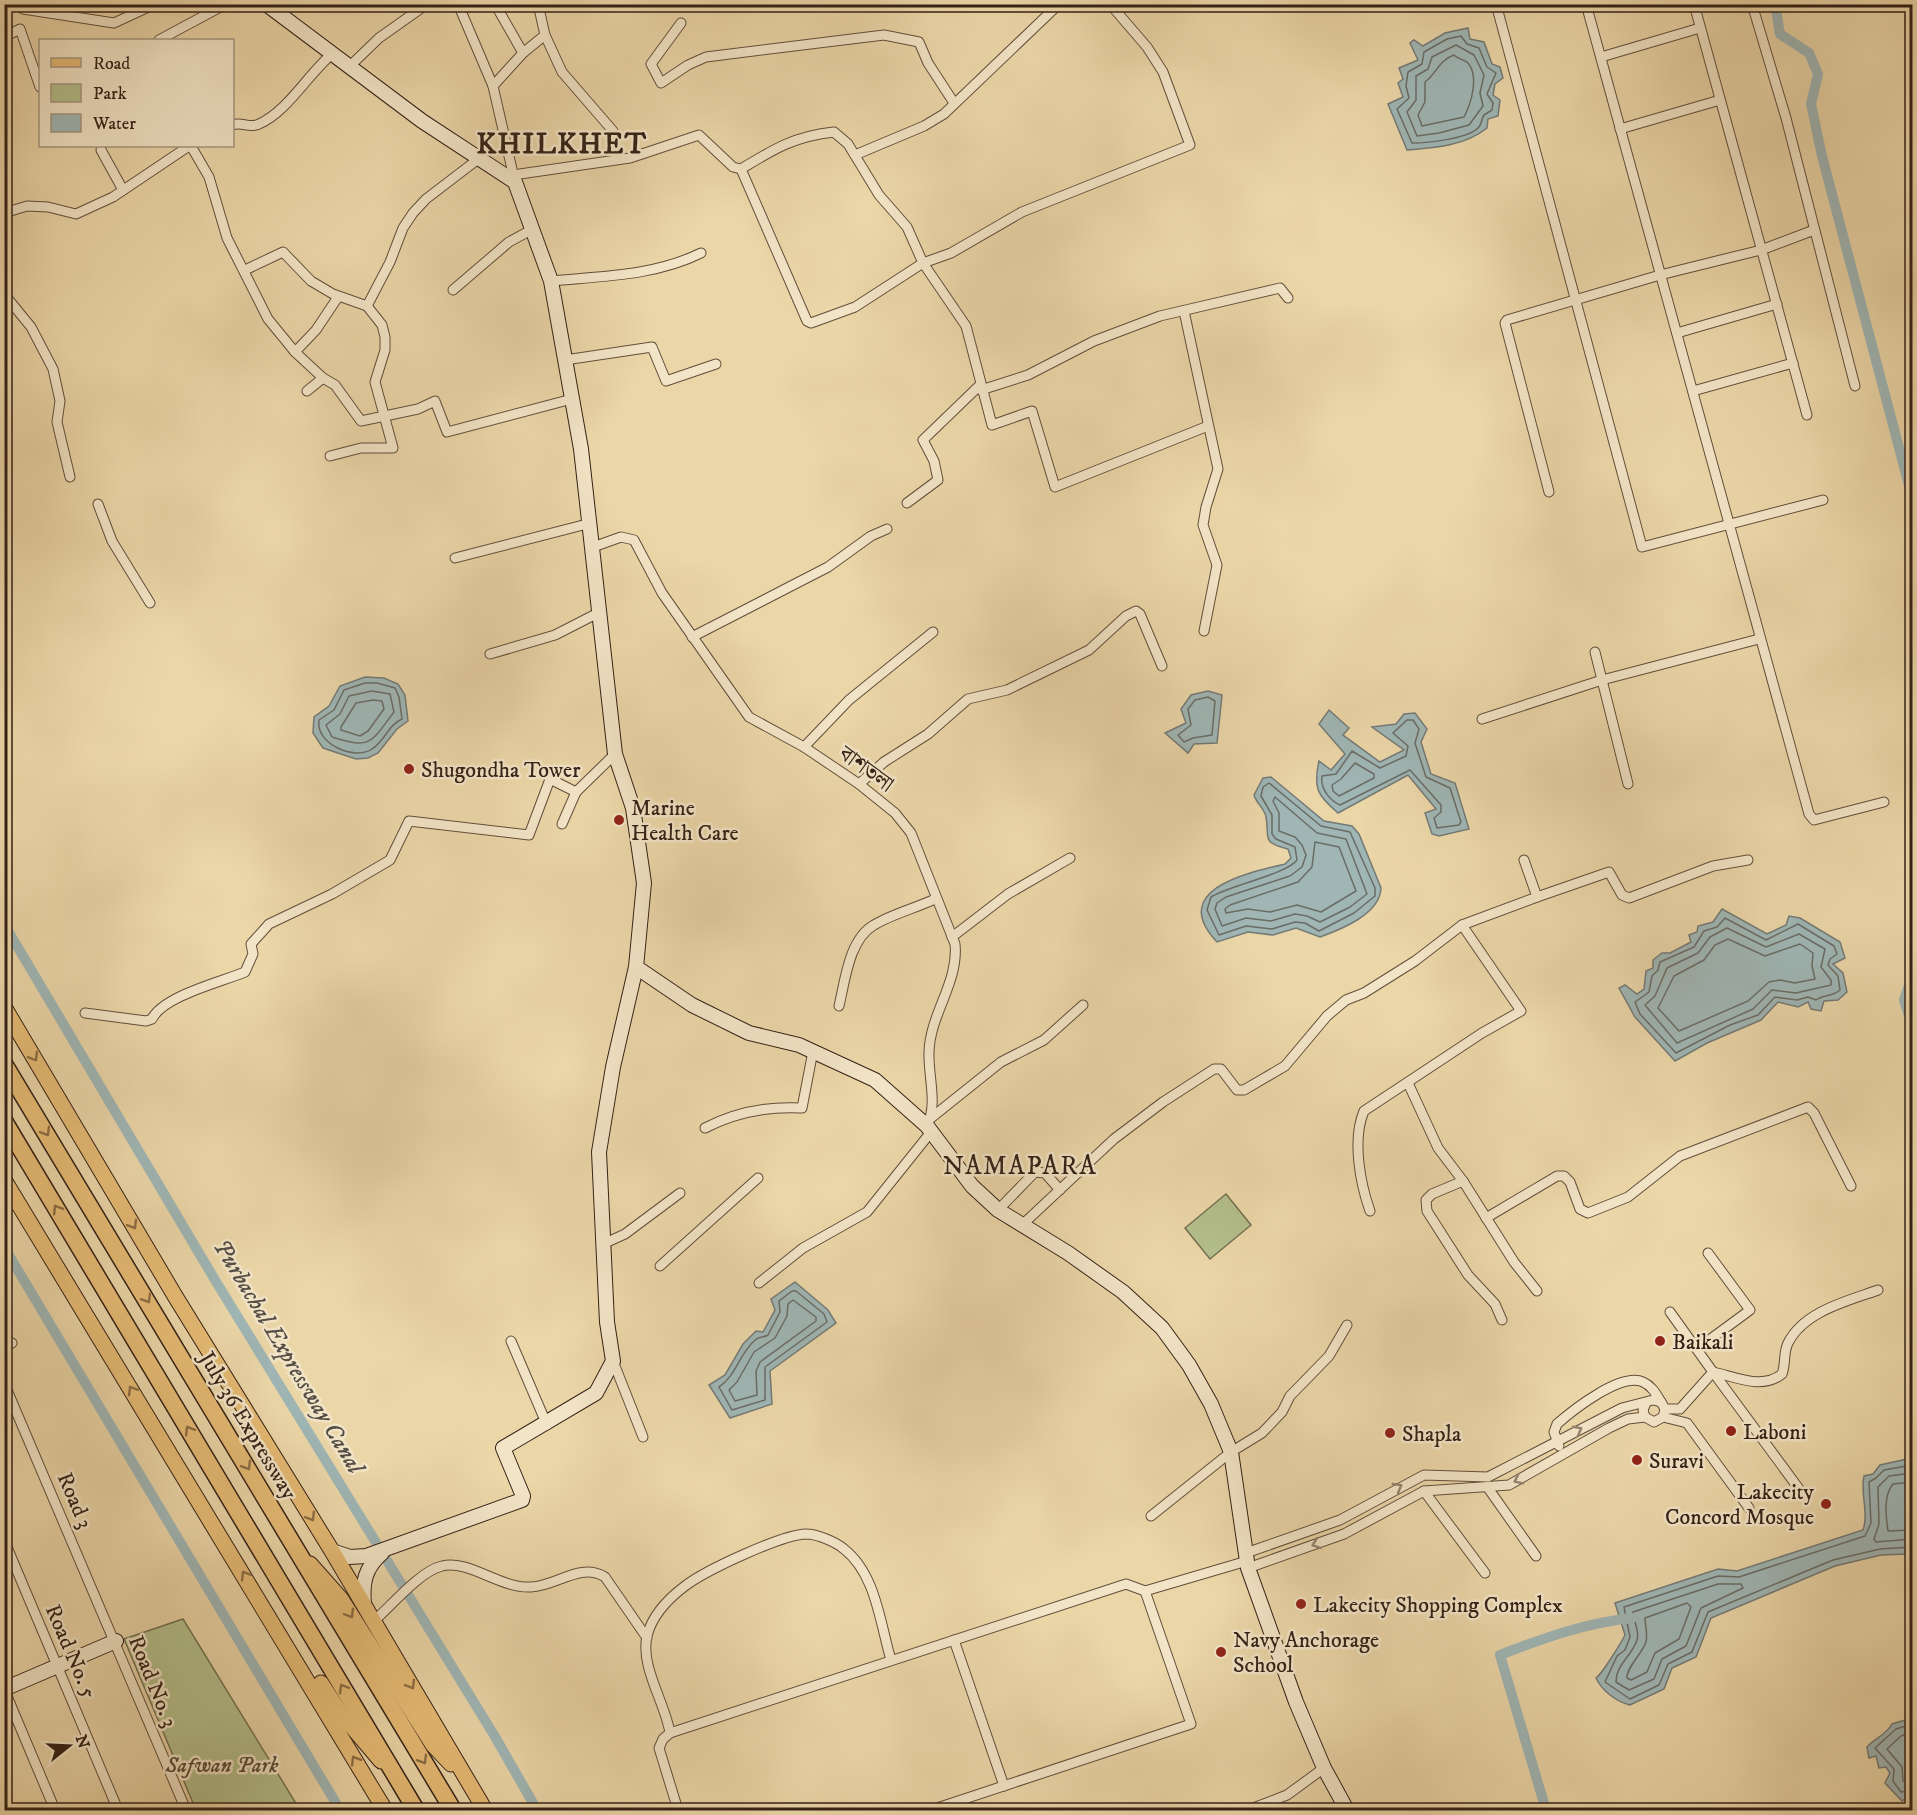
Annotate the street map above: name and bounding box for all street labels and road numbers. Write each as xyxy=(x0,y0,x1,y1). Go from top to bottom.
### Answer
street label: বাশতলা xyxy=(833,740,899,798)
street label: July 36 Expressway xyxy=(192,1345,303,1505)
street label: Road 3 xyxy=(51,1468,98,1533)
street label: Road No. 5 xyxy=(39,1601,102,1703)
street label: Road No. 3 xyxy=(122,1632,183,1731)

